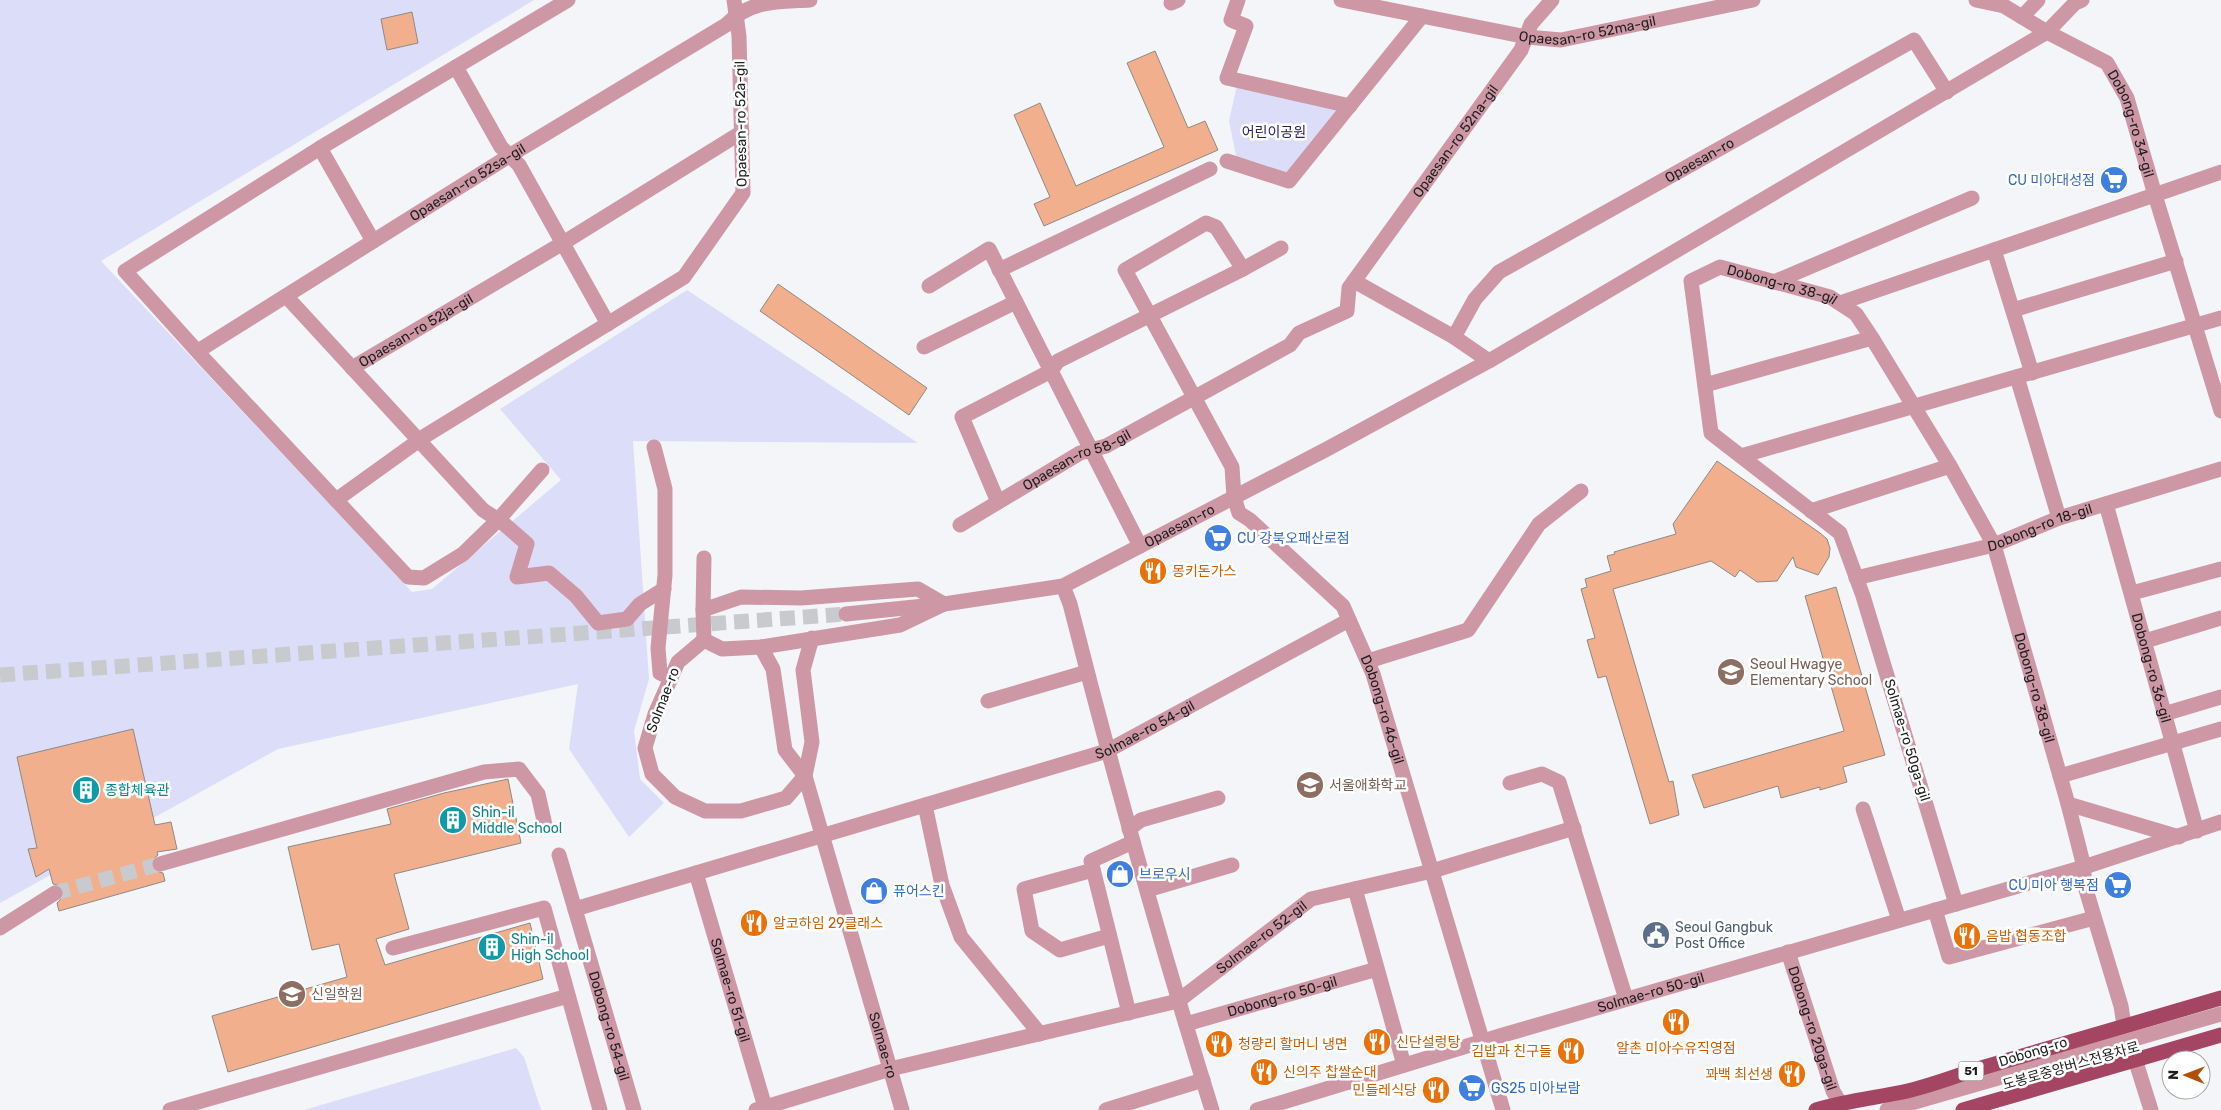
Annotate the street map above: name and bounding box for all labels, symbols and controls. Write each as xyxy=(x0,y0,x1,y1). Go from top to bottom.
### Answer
street label: Opaesan-ro 52ma-gil xyxy=(1517,12,1657,49)
street label: Opaesan-ro 52a-gil xyxy=(731,61,751,187)
street label: Dobong-ro 34-gil xyxy=(2104,66,2158,179)
street label: Opaesan-ro 52na-gil xyxy=(1409,81,1502,201)
park label: 어린이공원 xyxy=(1242,124,1306,141)
street label: Opaesan-ro xyxy=(1662,134,1737,186)
street label: Opaesan-ro 52sa-gil xyxy=(406,140,529,225)
supermarket icon: CU 미아대성점 xyxy=(2099,165,2129,195)
place label: CU 미아대성점 xyxy=(2008,172,2095,189)
street label: Dobong-ro 38-gil xyxy=(1725,261,1841,308)
street label: Opaesan-ro 52ja-gil xyxy=(355,290,476,371)
street label: Opaesan-ro 58-gil xyxy=(1019,426,1134,494)
street label: Opaesan-ro xyxy=(1141,500,1217,551)
street label: Dobong-ro 18-gil xyxy=(1986,500,2094,555)
supermarket icon: CU 강북오패산로점 xyxy=(1203,523,1233,553)
place label: CU 강북오패산로점 xyxy=(1237,530,1350,547)
restaurant icon: 몽키돈가스 xyxy=(1138,556,1168,586)
place label: 몽키돈가스 xyxy=(1172,563,1237,580)
street label: Dobong-ro 36-gil xyxy=(2128,611,2175,725)
street label: Dobong-ro 38-gil xyxy=(2011,631,2059,744)
street label: Dobong-ro 46-gil xyxy=(1357,652,1408,766)
place label: Seoul Hwagye Elementary School xyxy=(1750,656,1872,689)
school or university icon: Seoul Hwagye Elementary School xyxy=(1716,657,1746,687)
street label: Solmae-ro xyxy=(643,665,683,735)
street label: Solmae-ro 50ga-gil xyxy=(1880,677,1934,803)
street label: Solmae-ro 54-gil xyxy=(1093,697,1198,763)
school or university icon: 서울애화학교 xyxy=(1295,770,1325,800)
building icon: 종합체육관 xyxy=(71,775,101,805)
place label: 서울애화학교 xyxy=(1329,777,1406,794)
place label: 종합체육관 xyxy=(105,782,170,799)
place label: Shin-il Middle School xyxy=(472,804,562,837)
building icon: Shin-il Middle School xyxy=(438,805,468,835)
shop icon: 브로우시 xyxy=(1105,859,1135,889)
place label: 브로우시 xyxy=(1139,866,1191,883)
supermarket icon: CU 미아 행복점 xyxy=(2103,870,2133,900)
shop icon: 퓨어스킨 xyxy=(859,876,889,906)
place label: CU 미아 행복점 xyxy=(2009,877,2099,894)
place label: 퓨어스킨 xyxy=(893,883,945,900)
street label: Solmae-ro 52-gil xyxy=(1213,897,1310,977)
restaurant icon: 알코하임 29클래스 xyxy=(739,908,769,938)
place label: 알코하임 29클래스 xyxy=(773,915,883,932)
place label: Seoul Gangbuk Post Office xyxy=(1675,919,1774,952)
public building icon: Seoul Gangbuk Post Office xyxy=(1641,920,1671,950)
restaurant icon: 음밥 협동조합 xyxy=(1952,921,1982,951)
place label: 음밥 협동조합 xyxy=(1986,928,2067,945)
place label: Shin-il High School xyxy=(511,931,589,964)
building icon: Shin-il High School xyxy=(477,932,507,962)
street label: Solmae-ro 51-gil xyxy=(707,936,754,1044)
street label: Dobong-ro 20ga-gil xyxy=(1785,964,1841,1092)
street label: Dobong-ro 54-gil xyxy=(585,969,633,1083)
street label: Solmae-ro 50-gil xyxy=(1595,969,1706,1016)
street label: Dobong-ro 50-gil xyxy=(1225,972,1339,1020)
school or university icon: 신일학원 xyxy=(277,979,307,1009)
place label: 신일학원 xyxy=(311,986,363,1003)
restaurant icon: 알촌 미아수유직영점 xyxy=(1661,1007,1691,1037)
street label: Solmae-ro xyxy=(865,1010,901,1080)
restaurant icon: 신단설렁탕 xyxy=(1362,1027,1392,1057)
restaurant icon: 청량리 할머니 냉면 xyxy=(1204,1029,1234,1059)
place label: 신단설렁탕 xyxy=(1396,1034,1461,1051)
street label: Dobong-ro xyxy=(1997,1034,2069,1070)
place label: 청량리 할머니 냉면 xyxy=(1238,1036,1348,1053)
restaurant icon: 김밥과 친구들 xyxy=(1556,1036,1586,1066)
street label: 도봉로중앙버스전용차로 xyxy=(2001,1038,2142,1094)
place label: 알촌 미아수유직영점 xyxy=(1616,1040,1736,1057)
place label: 김밥과 친구들 xyxy=(1471,1043,1552,1060)
north arrow xyxy=(2161,1050,2211,1100)
restaurant icon: 신의주 찹쌀순대 xyxy=(1249,1057,1279,1087)
restaurant icon: 꽈백 최선생 xyxy=(1777,1059,1807,1089)
road number: 51 xyxy=(1958,1062,1984,1080)
place label: 신의주 찹쌀순대 xyxy=(1283,1064,1377,1081)
place label: 꽈백 최선생 xyxy=(1705,1066,1773,1083)
text: N xyxy=(2165,1070,2182,1080)
supermarket icon: GS25 미아보람 xyxy=(1457,1073,1487,1103)
restaurant icon: 민들레식당 xyxy=(1421,1075,1451,1105)
place label: GS25 미아보람 xyxy=(1491,1080,1581,1097)
place label: 민들레식당 xyxy=(1353,1082,1417,1099)

